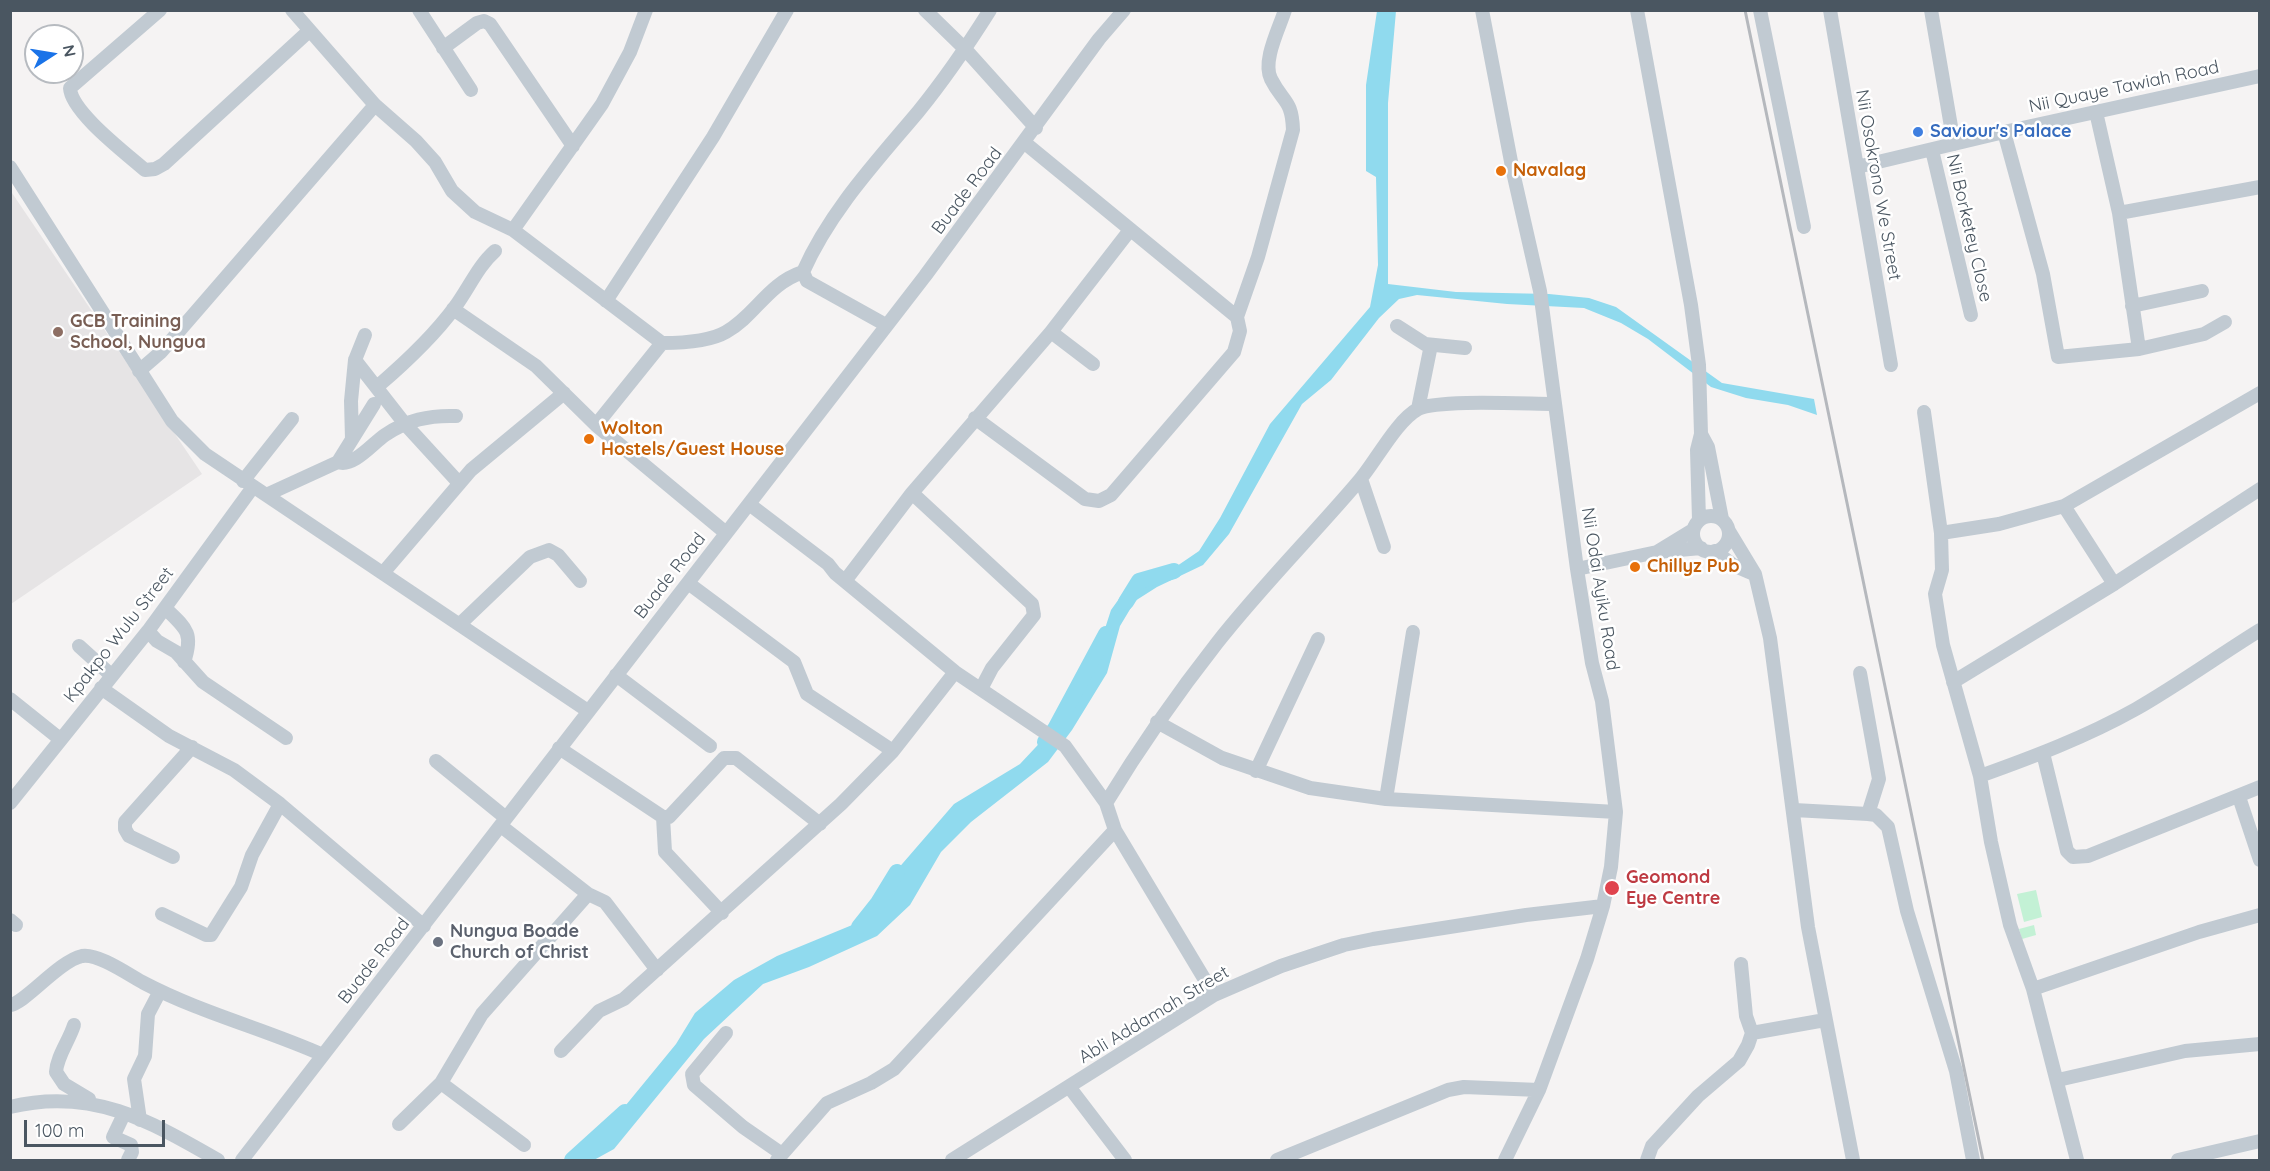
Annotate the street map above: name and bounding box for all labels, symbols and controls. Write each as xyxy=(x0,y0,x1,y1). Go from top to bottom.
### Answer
north arrow xyxy=(24,24,84,84)
text: N xyxy=(59,43,81,58)
street label: Nii Quaye Tawiah Road xyxy=(2027,56,2221,118)
street label: Nii Osokrono We Street xyxy=(1851,88,1905,282)
place label: Saviour's Palace xyxy=(1930,121,2072,143)
marker: Saviour's Palace xyxy=(1911,125,1925,139)
street label: Buade Road xyxy=(927,143,1007,239)
street label: Nii Borketey Close xyxy=(1941,152,1997,304)
place label: Navalag xyxy=(1513,160,1586,182)
marker: Navalag xyxy=(1494,164,1508,178)
place label: GCB Training School, Nungua xyxy=(70,311,206,354)
marker: GCB Training School, Nungua xyxy=(51,325,65,339)
place label: Wolton Hostels/Guest House xyxy=(601,418,784,460)
marker: Wolton Hostels/Guest House xyxy=(582,432,596,446)
street label: Nii Odai Ayiku Road xyxy=(1576,506,1624,672)
street label: Buade Road xyxy=(630,529,710,623)
place label: Chillyz Pub xyxy=(1647,556,1739,578)
marker: Chillyz Pub xyxy=(1628,560,1642,574)
street label: Kpakpo Wulu Street xyxy=(59,563,179,707)
place label: Geomond Eye Centre xyxy=(1626,867,1720,910)
marker: Geomond Eye Centre xyxy=(1603,879,1621,897)
street label: Buade Road xyxy=(334,914,414,1008)
place label: Nungua Boade Church of Christ xyxy=(450,921,589,964)
marker: Nungua Boade Church of Christ xyxy=(431,935,445,949)
street label: Abli Addamah Street xyxy=(1075,962,1233,1068)
scale bar xyxy=(27,1108,168,1146)
text: 100 m xyxy=(35,1119,84,1142)

